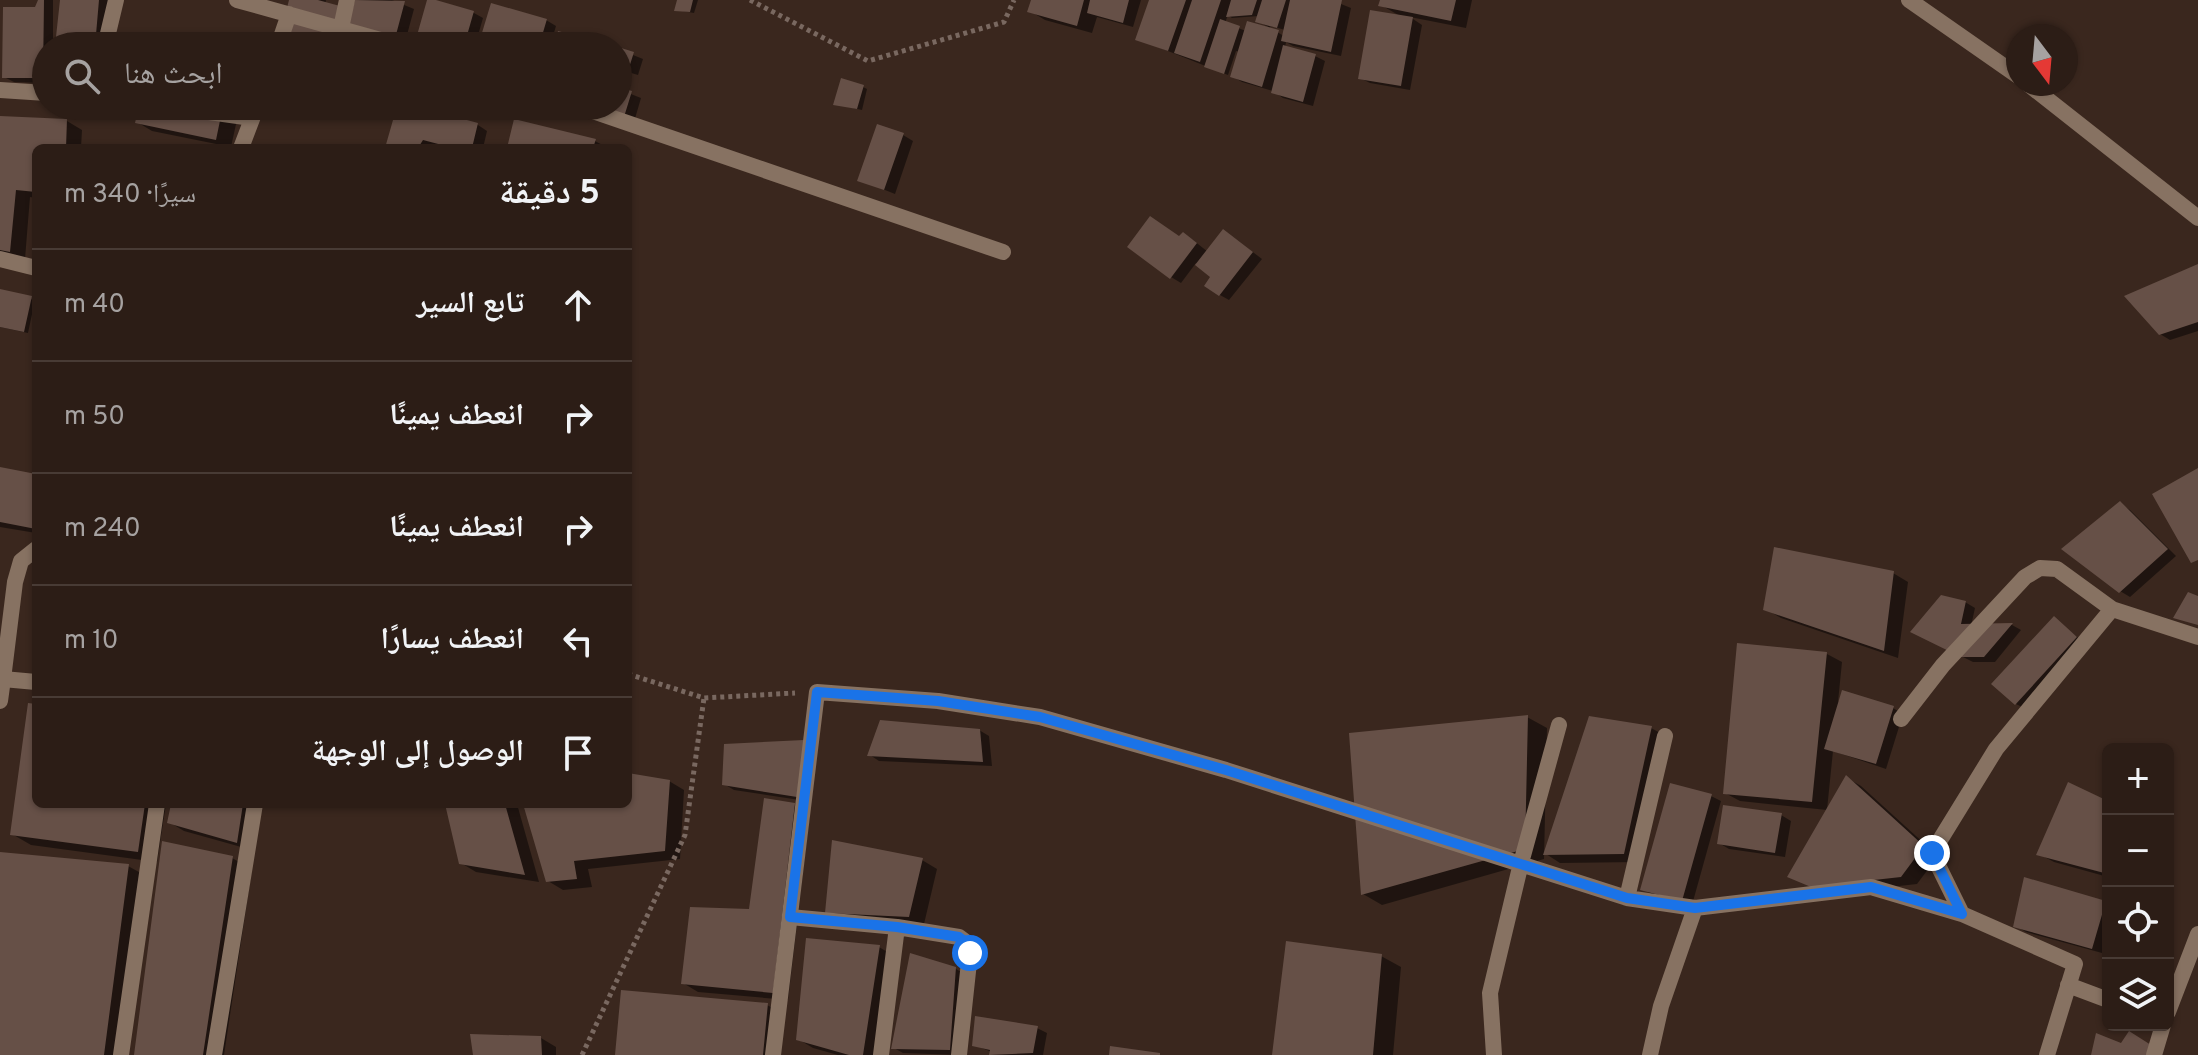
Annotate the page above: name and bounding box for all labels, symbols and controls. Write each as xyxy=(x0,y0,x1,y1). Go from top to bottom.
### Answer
north arrow xyxy=(2006,24,2078,96)
search box xyxy=(32,32,632,120)
icon: search xyxy=(60,54,104,98)
text: ابحث هنا xyxy=(124,57,223,94)
text: 5 دقيقة xyxy=(499,173,600,216)
text: سيرًا · 340 m xyxy=(64,179,196,212)
icon: ahead xyxy=(556,283,600,327)
text: تابع السير xyxy=(416,286,524,323)
text: 40 m xyxy=(64,289,125,322)
icon: right xyxy=(556,395,600,439)
text: انعطف يمينًا xyxy=(389,398,524,435)
text: 50 m xyxy=(64,401,125,434)
icon: right xyxy=(556,507,600,551)
text: انعطف يمينًا xyxy=(389,510,524,547)
text: 240 m xyxy=(64,513,141,546)
icon: left xyxy=(556,619,600,663)
text: انعطف يسارًا xyxy=(380,622,524,659)
text: 10 m xyxy=(64,625,119,658)
icon: arrive xyxy=(556,731,600,775)
text: الوصول إلى الوجهة xyxy=(312,734,524,771)
map controls xyxy=(2102,743,2174,1031)
button: + xyxy=(2102,743,2174,815)
button: − xyxy=(2102,815,2174,887)
route end xyxy=(1914,835,1950,871)
button: locate xyxy=(2102,887,2174,959)
route start xyxy=(952,935,988,971)
button: layers xyxy=(2102,959,2174,1031)

